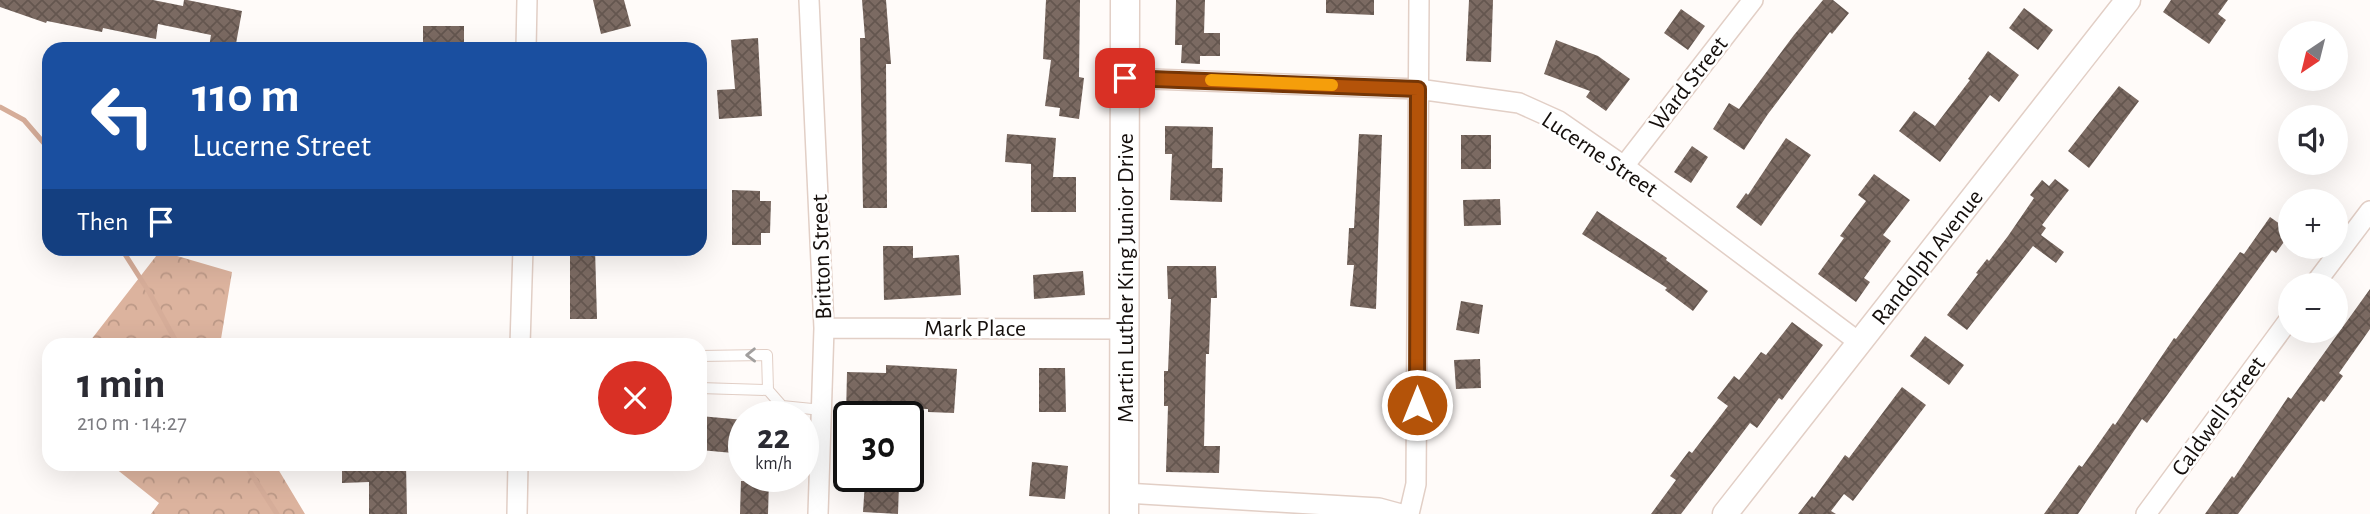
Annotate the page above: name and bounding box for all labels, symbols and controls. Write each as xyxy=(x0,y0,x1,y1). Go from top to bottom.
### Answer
north arrow xyxy=(2278,21,2348,91)
map controls xyxy=(2278,21,2348,343)
street label: Ward Street xyxy=(1645,32,1733,135)
pin xyxy=(1095,48,1155,108)
icon: arrive xyxy=(1106,59,1144,97)
icon: left xyxy=(77,70,168,161)
text: 110 m xyxy=(192,72,300,121)
button: sound xyxy=(2278,105,2348,175)
street label: Lucerne Street xyxy=(1537,107,1662,202)
text: Lucerne Street xyxy=(192,130,371,162)
street label: Martin Luther King Junior Drive xyxy=(1114,133,1138,423)
street label: Randolph Avenue xyxy=(1868,185,1988,330)
button: + xyxy=(2278,189,2348,259)
street label: Britton Street xyxy=(808,193,836,320)
icon: arrive xyxy=(142,203,180,241)
text: Then xyxy=(77,209,128,235)
button: − xyxy=(2278,273,2348,343)
street label: Mark Place xyxy=(924,317,1026,341)
one-way arrow xyxy=(745,348,756,363)
street label: Caldwell Street xyxy=(2168,352,2270,481)
button: close xyxy=(598,361,672,435)
text: 1 min xyxy=(77,363,166,405)
position arrow xyxy=(1380,368,1454,442)
speed limit sign: 30 xyxy=(833,401,924,492)
text: 210 m · 14:27 xyxy=(77,412,187,435)
text: 22 xyxy=(757,420,790,455)
text: km/h xyxy=(755,455,792,473)

